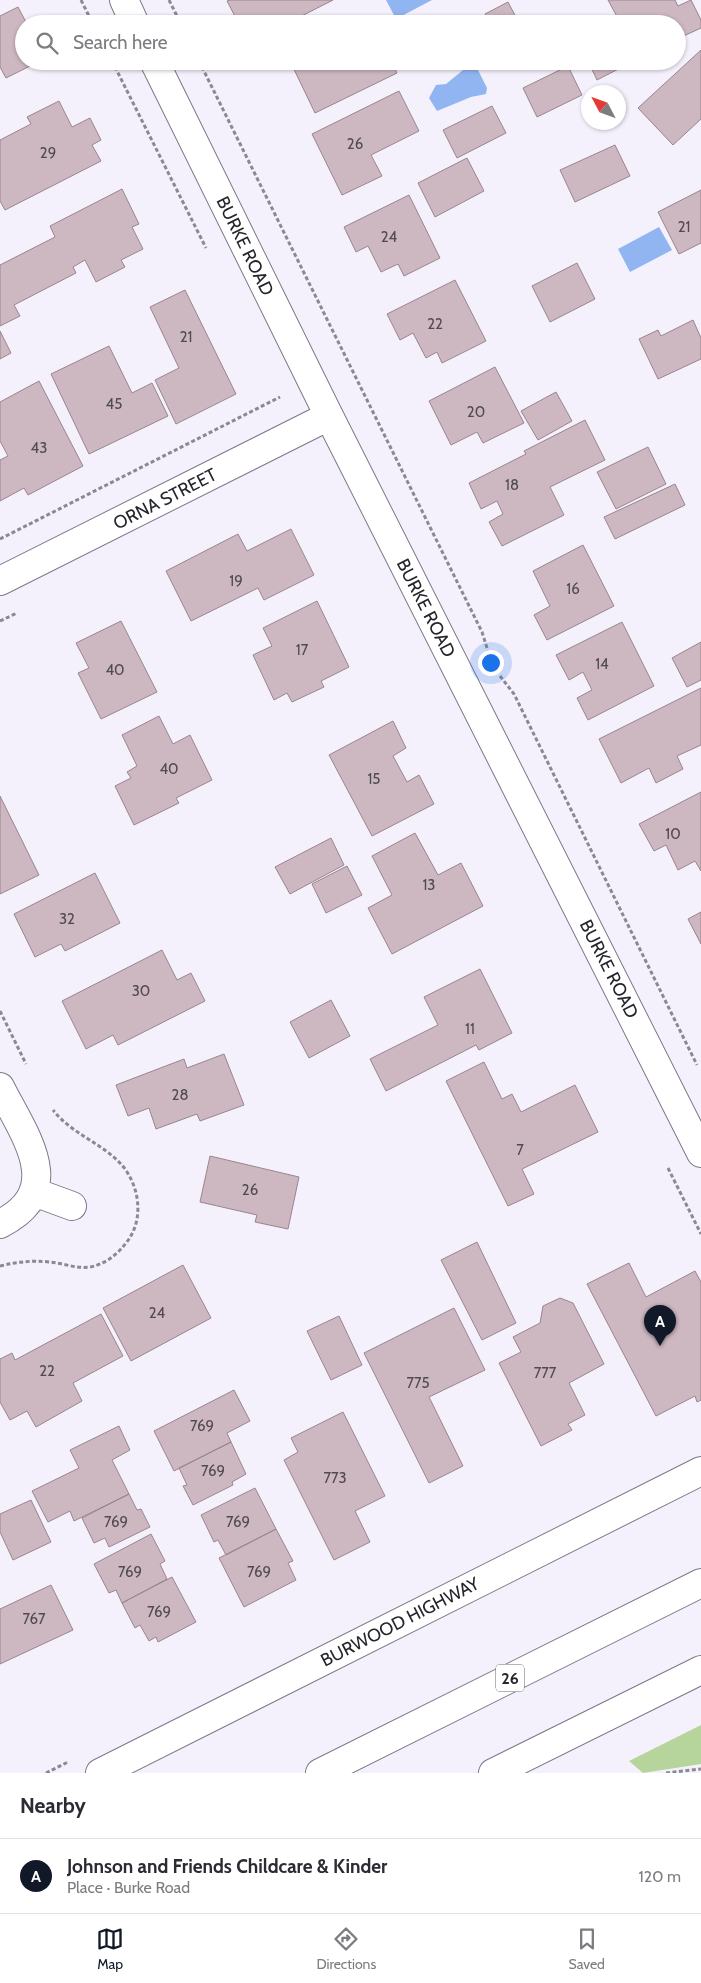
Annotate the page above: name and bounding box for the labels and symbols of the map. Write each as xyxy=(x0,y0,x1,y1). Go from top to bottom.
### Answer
north arrow xyxy=(581,85,626,130)
house number: 26 xyxy=(347,135,363,153)
house number: 29 xyxy=(40,144,56,162)
street label: BURKE ROAD xyxy=(212,193,278,299)
house number: 21 xyxy=(678,218,690,236)
house number: 24 xyxy=(381,228,398,246)
house number: 22 xyxy=(427,315,443,333)
house number: 21 xyxy=(180,328,192,346)
house number: 45 xyxy=(106,395,122,413)
house number: 20 xyxy=(467,403,485,421)
house number: 43 xyxy=(31,439,47,457)
street label: ORNA STREET xyxy=(110,463,221,534)
house number: 18 xyxy=(505,476,519,494)
street label: BURKE ROAD xyxy=(392,555,460,661)
house number: 19 xyxy=(229,572,243,590)
house number: 16 xyxy=(566,580,580,598)
house number: 17 xyxy=(296,641,309,659)
your location xyxy=(478,650,504,676)
house number: 14 xyxy=(595,655,609,673)
house number: 40 xyxy=(105,661,125,679)
house number: 40 xyxy=(159,760,179,778)
house number: 15 xyxy=(367,770,381,788)
house number: 10 xyxy=(665,825,681,843)
house number: 13 xyxy=(422,876,436,894)
house number: 32 xyxy=(59,910,75,928)
street label: BURKE ROAD xyxy=(575,916,643,1022)
house number: 30 xyxy=(132,982,150,1000)
house number: 11 xyxy=(465,1020,475,1038)
house number: 28 xyxy=(172,1086,188,1104)
house number: 7 xyxy=(516,1141,524,1159)
house number: 26 xyxy=(242,1181,258,1199)
house number: 24 xyxy=(149,1304,166,1322)
pin: A xyxy=(644,1305,676,1346)
house number: 22 xyxy=(39,1362,55,1380)
house number: 777 xyxy=(534,1364,557,1382)
house number: 775 xyxy=(406,1374,430,1392)
house number: 769 xyxy=(190,1417,214,1435)
house number: 769 xyxy=(201,1462,225,1480)
house number: 773 xyxy=(323,1469,347,1487)
house number: 769 xyxy=(104,1513,128,1531)
house number: 769 xyxy=(226,1513,250,1531)
house number: 769 xyxy=(118,1563,142,1581)
house number: 769 xyxy=(247,1563,271,1581)
street label: BURWOOD HIGHWAY xyxy=(317,1572,484,1672)
house number: 769 xyxy=(147,1603,171,1621)
house number: 767 xyxy=(22,1610,46,1628)
road number: 26 xyxy=(496,1665,524,1692)

